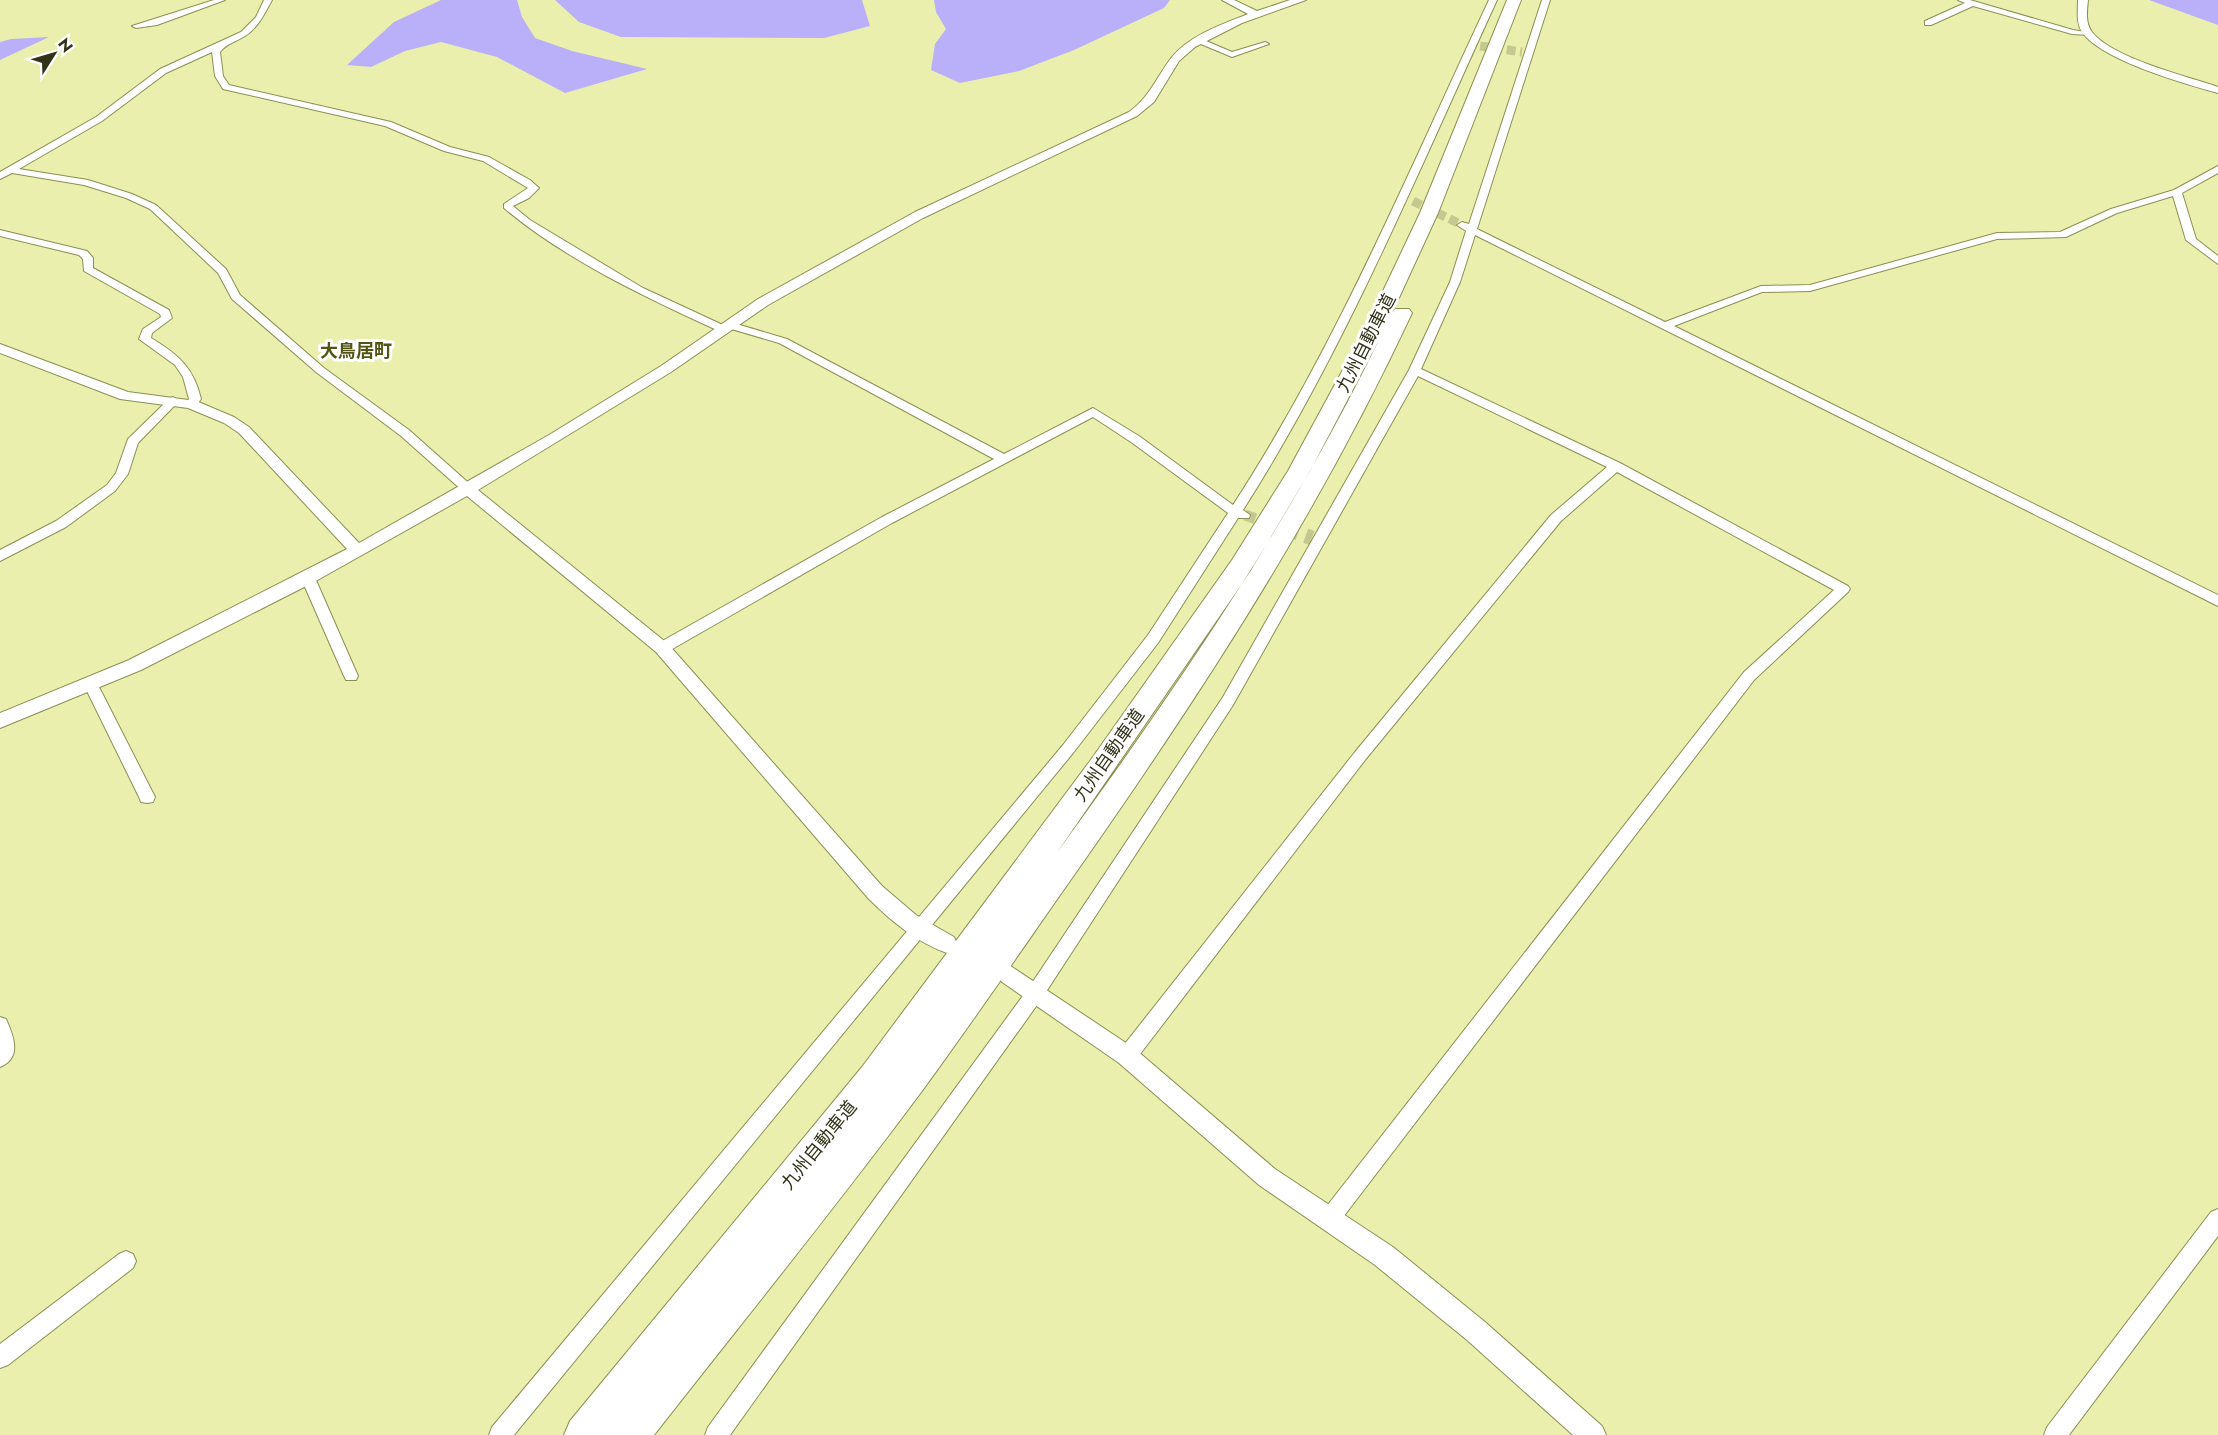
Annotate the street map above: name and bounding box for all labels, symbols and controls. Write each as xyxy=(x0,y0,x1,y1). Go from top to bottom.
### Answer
north arrow xyxy=(24,24,84,84)
text: N xyxy=(53,33,79,57)
street label: 九州自動車道 xyxy=(1330,289,1402,397)
district label: 大鳥居町 xyxy=(320,338,392,364)
street label: 九州自動車道 xyxy=(1067,703,1151,807)
street label: 九州自動車道 xyxy=(775,1095,863,1195)

